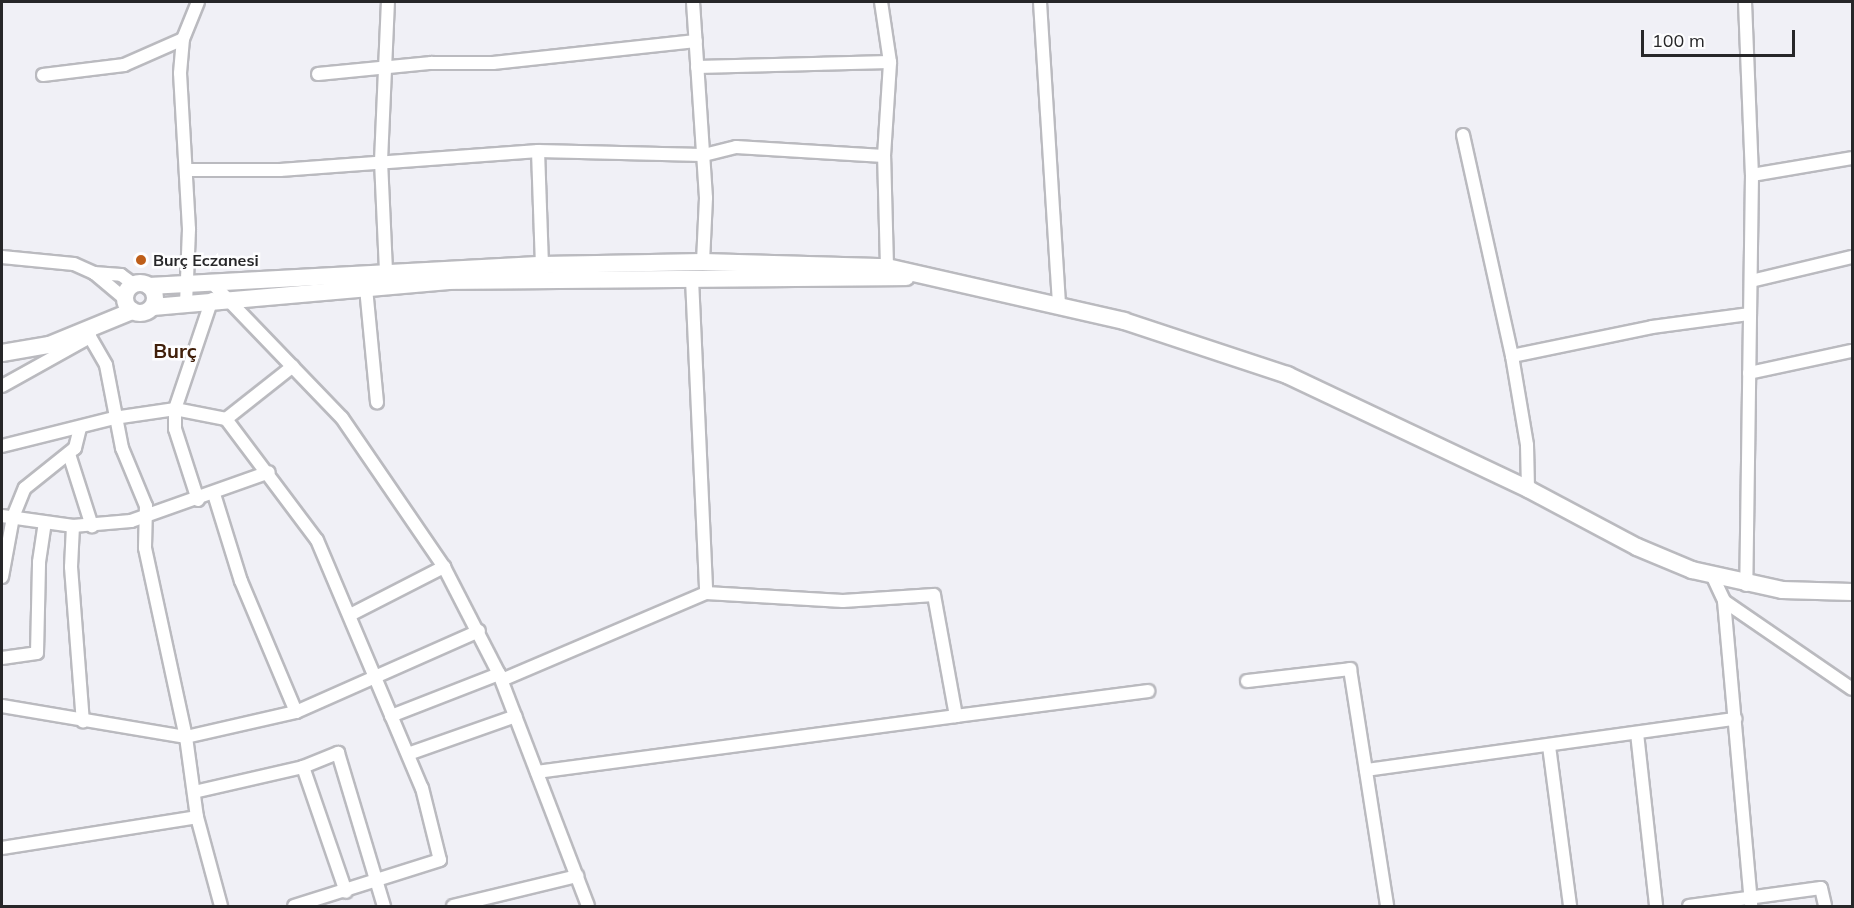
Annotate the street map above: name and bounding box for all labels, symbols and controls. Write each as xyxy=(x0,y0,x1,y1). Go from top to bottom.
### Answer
scale bar xyxy=(1644,18,1798,56)
text: 100 m xyxy=(1652,29,1705,52)
place label: Burç Eczanesi xyxy=(153,250,259,270)
marker: Burç Eczanesi xyxy=(134,253,148,267)
district label: Burç xyxy=(153,338,197,362)

